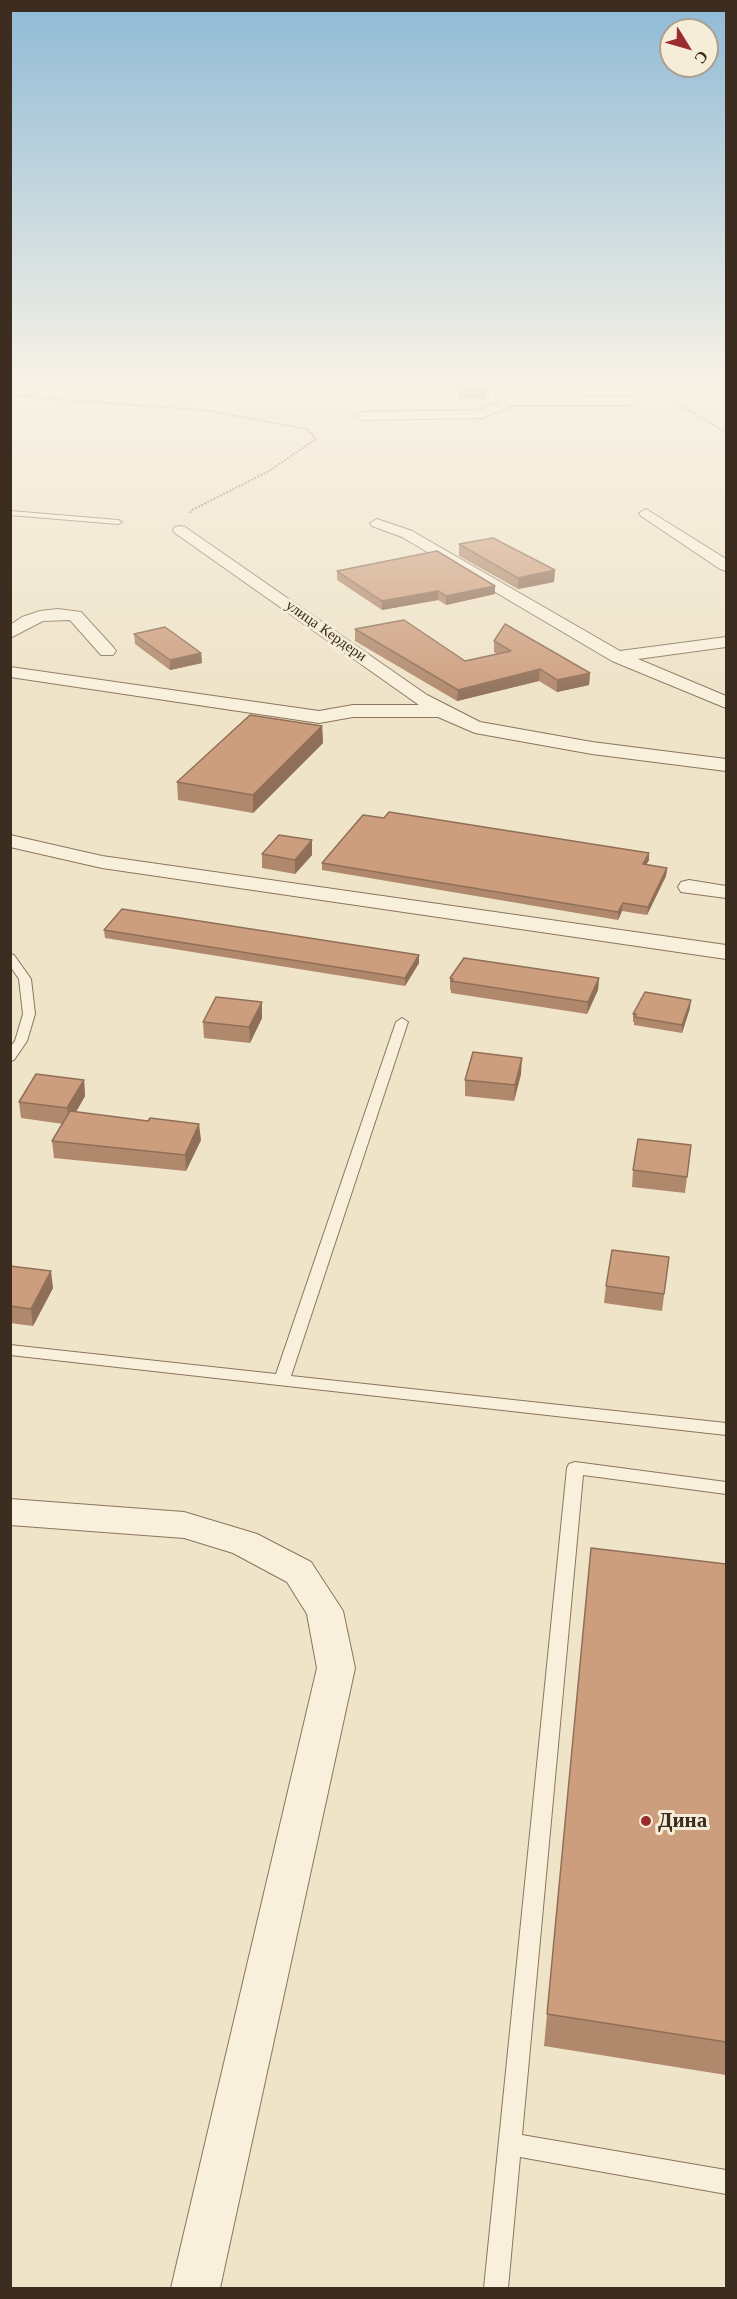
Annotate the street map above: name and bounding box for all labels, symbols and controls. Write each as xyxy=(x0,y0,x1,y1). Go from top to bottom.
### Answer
north arrow xyxy=(659,18,719,78)
text: С xyxy=(690,47,713,68)
street label: улица Кердери xyxy=(282,597,370,665)
place label: Дина xyxy=(658,1808,707,1834)
marker: Дина xyxy=(639,1814,653,1828)

